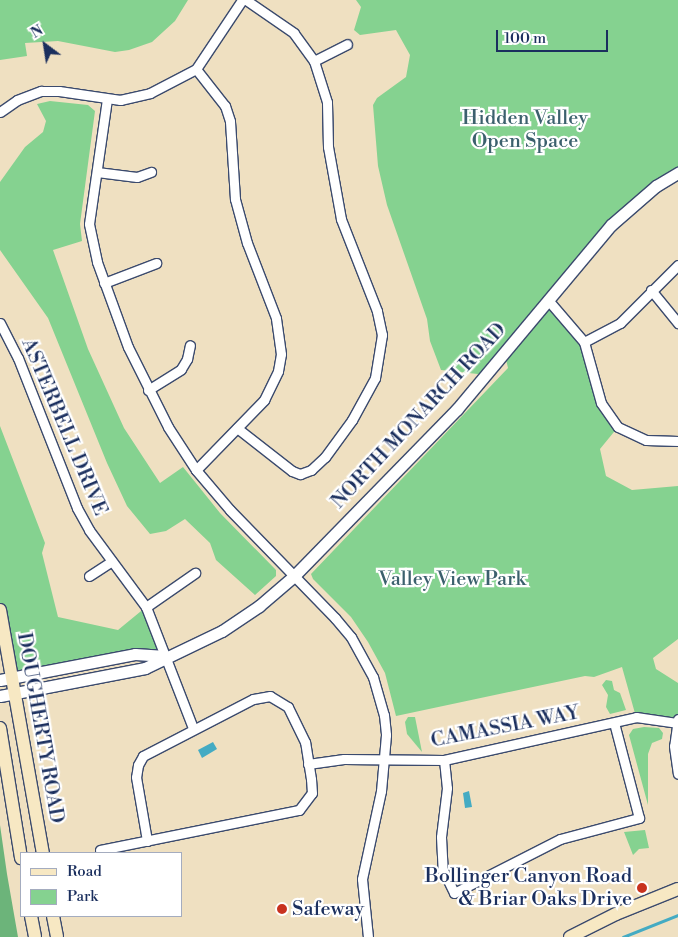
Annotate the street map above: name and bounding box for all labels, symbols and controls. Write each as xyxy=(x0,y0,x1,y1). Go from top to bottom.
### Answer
north arrow xyxy=(20,20,70,70)
scale bar xyxy=(498,20,610,52)
text: N xyxy=(28,22,47,43)
text: 100 m xyxy=(504,29,546,48)
park label: Hidden Valley Open Space xyxy=(462,106,588,153)
street label: NORTH MONARCH ROAD xyxy=(327,318,511,514)
street label: ASTERBELL DRIVE xyxy=(16,335,112,519)
park label: Valley View Park xyxy=(378,567,526,591)
street label: DOUGHERTY ROAD xyxy=(11,631,69,825)
street label: CAMASSIA WAY xyxy=(429,701,581,753)
legend xyxy=(20,852,182,917)
text: Road xyxy=(67,862,102,881)
place label: Bollinger Canyon Road & Briar Oaks Drive xyxy=(425,864,632,911)
marker: Bollinger Canyon Road & Briar Oaks Drive xyxy=(636,882,648,894)
text: Park xyxy=(67,887,98,906)
place label: Safeway xyxy=(292,897,364,921)
marker: Safeway xyxy=(276,903,288,915)

